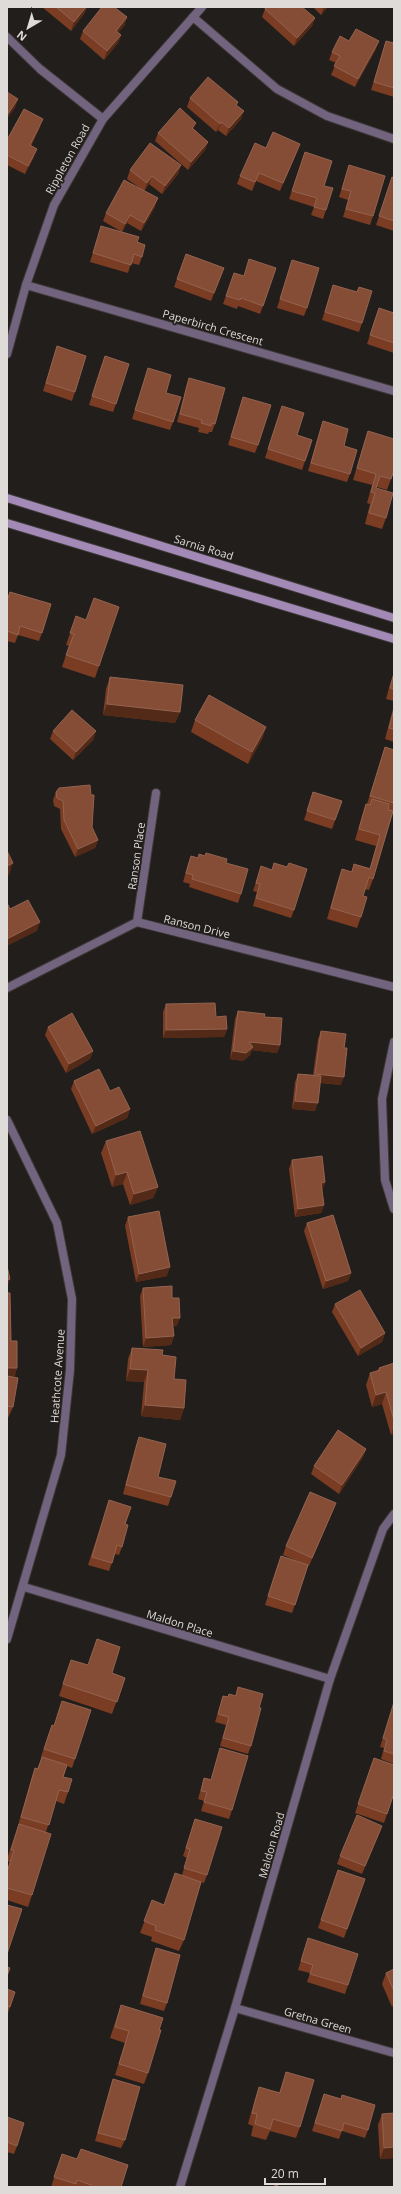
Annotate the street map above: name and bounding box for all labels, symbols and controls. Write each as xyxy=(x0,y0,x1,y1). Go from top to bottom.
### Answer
north arrow xyxy=(8,8,48,48)
text: N xyxy=(13,28,30,45)
street label: Rippleton Road xyxy=(41,121,93,197)
street label: Paperbirch Crescent xyxy=(161,305,265,349)
street label: Sarnia Road xyxy=(172,531,236,563)
street label: Ranson Place xyxy=(124,821,148,891)
street label: Ranson Drive xyxy=(162,910,232,942)
street label: Heathcote Avenue xyxy=(46,1328,68,1424)
street label: Maldon Place xyxy=(145,1606,215,1640)
street label: Maldon Road xyxy=(254,1810,288,1880)
street label: Gretna Green xyxy=(282,2003,354,2037)
scale bar xyxy=(265,2160,325,2186)
text: 20 m xyxy=(271,2165,299,2182)

